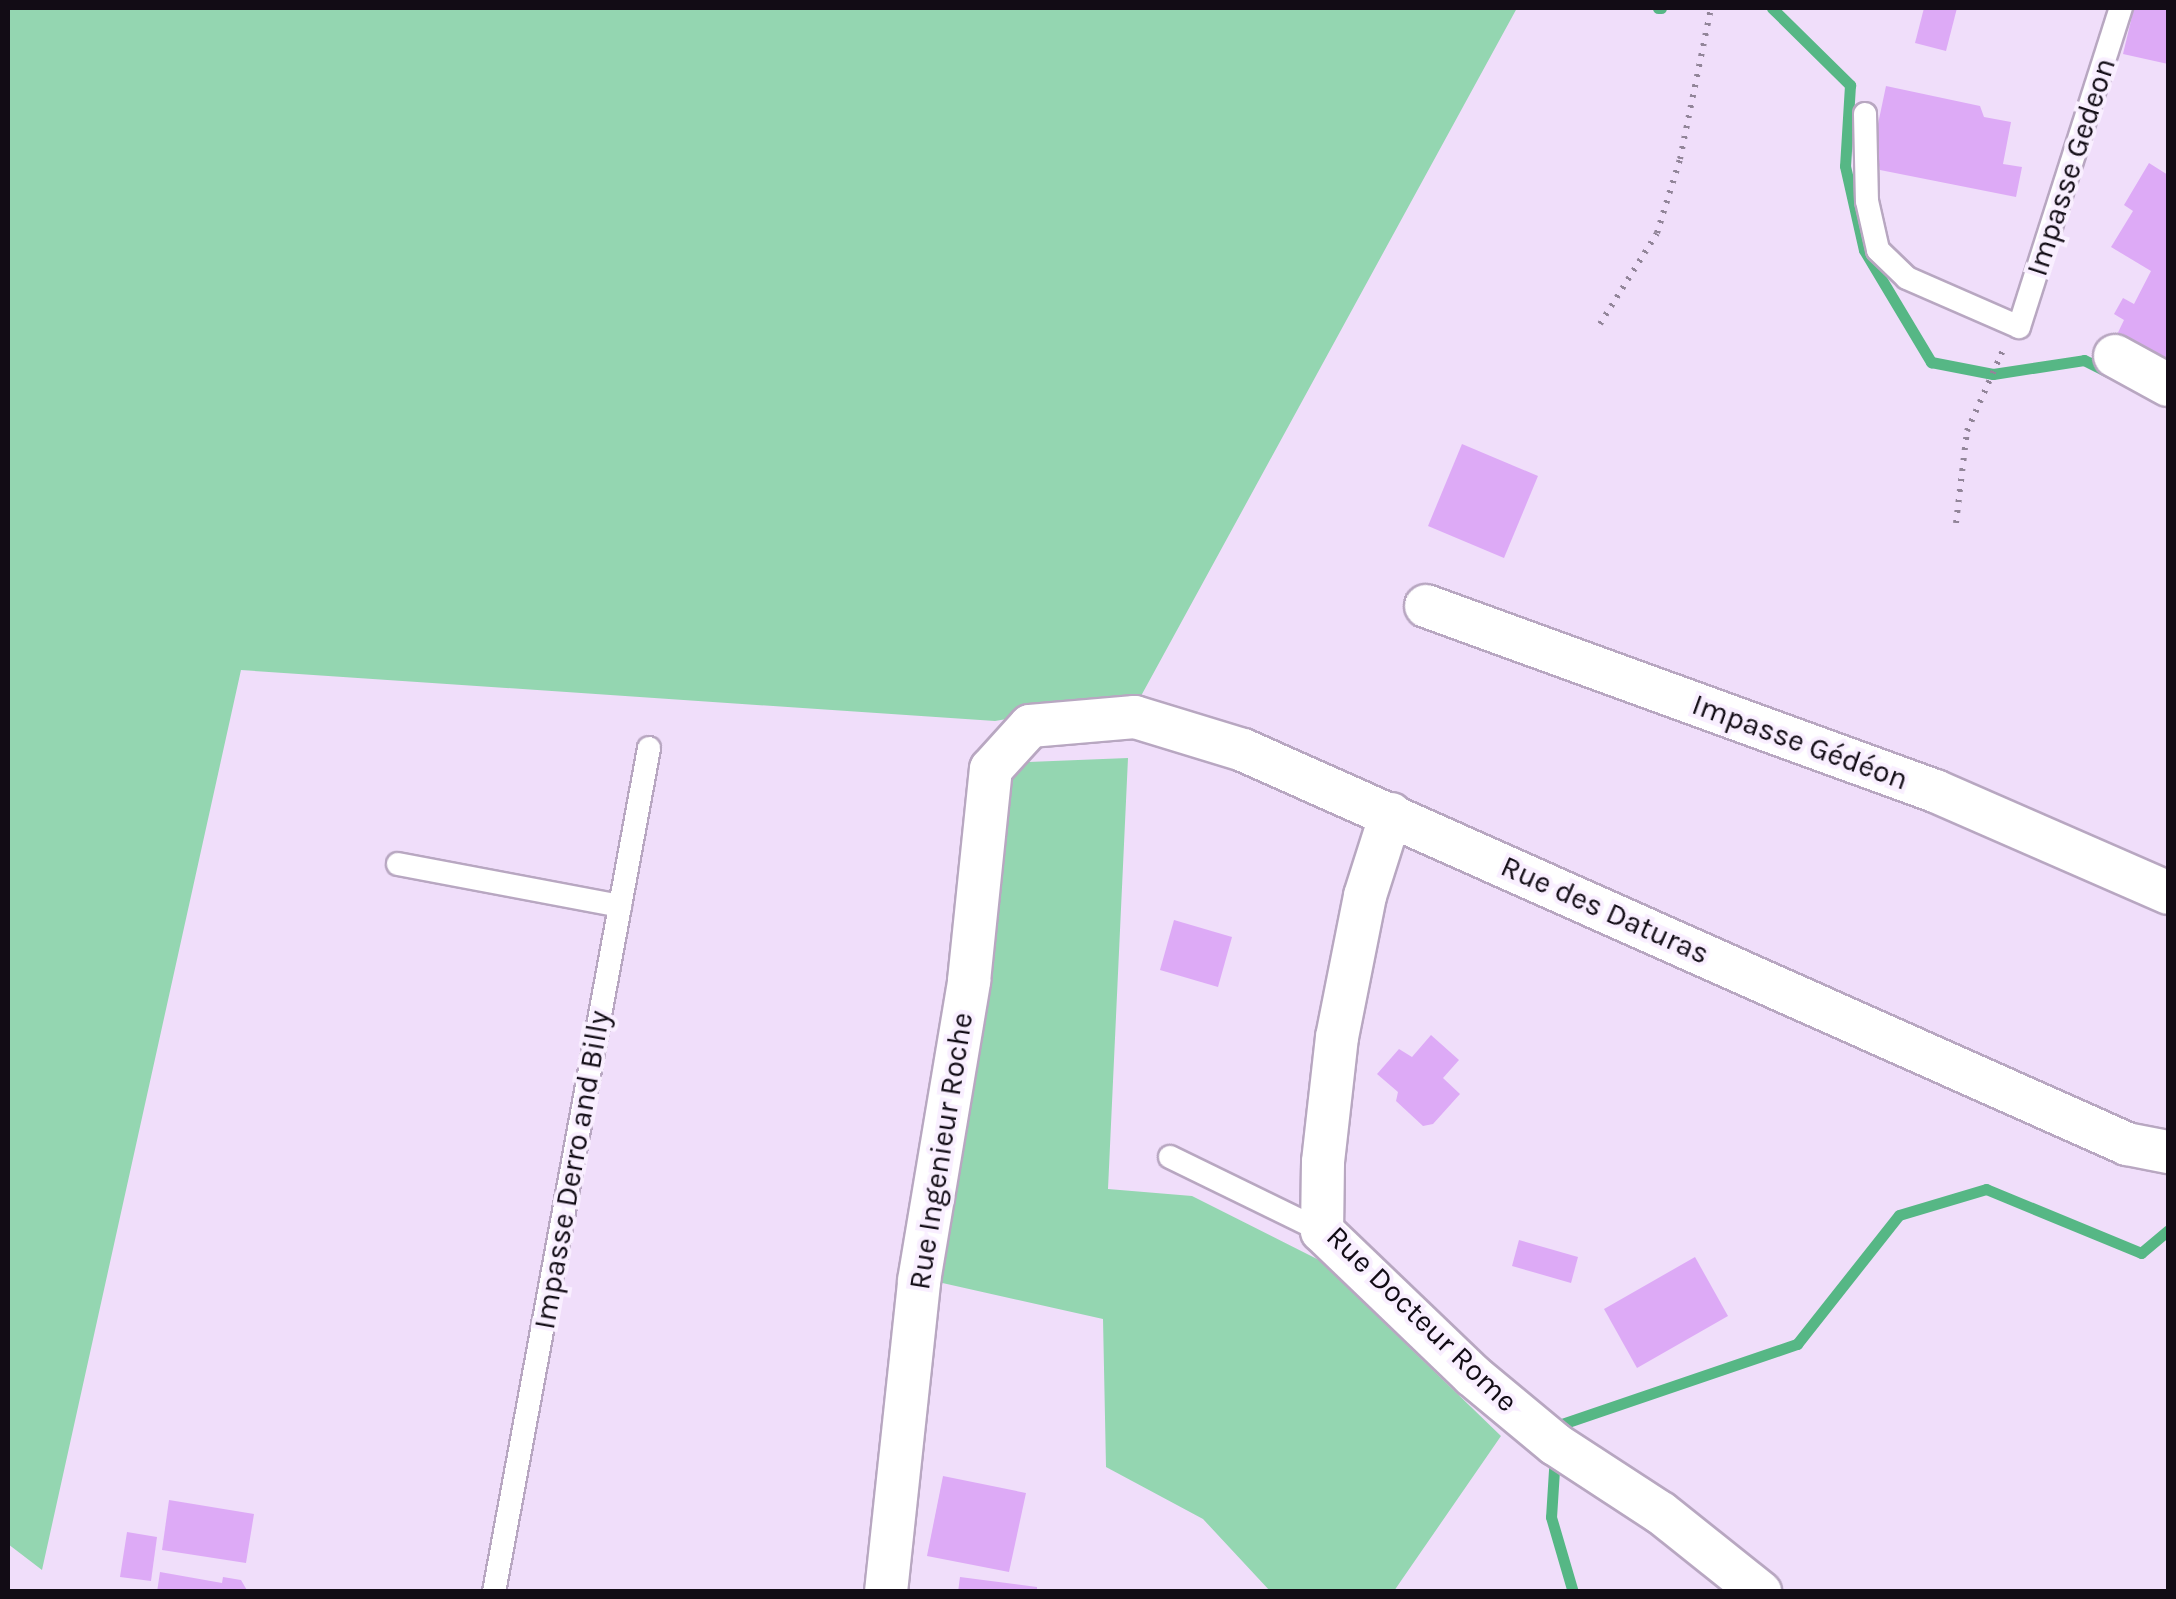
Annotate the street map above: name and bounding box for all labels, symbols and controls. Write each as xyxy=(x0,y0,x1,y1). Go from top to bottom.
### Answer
street label: Impasse Gedeon xyxy=(2019,54,2123,280)
street label: Impasse Gédéon xyxy=(1687,686,1913,798)
street label: Rue des Daturas xyxy=(1495,848,1715,972)
street label: Impasse Derro and Billy xyxy=(526,1008,618,1332)
street label: Rue Ingenieur Roche xyxy=(901,1010,981,1292)
street label: Rue Docteur Rome xyxy=(1319,1219,1525,1419)

